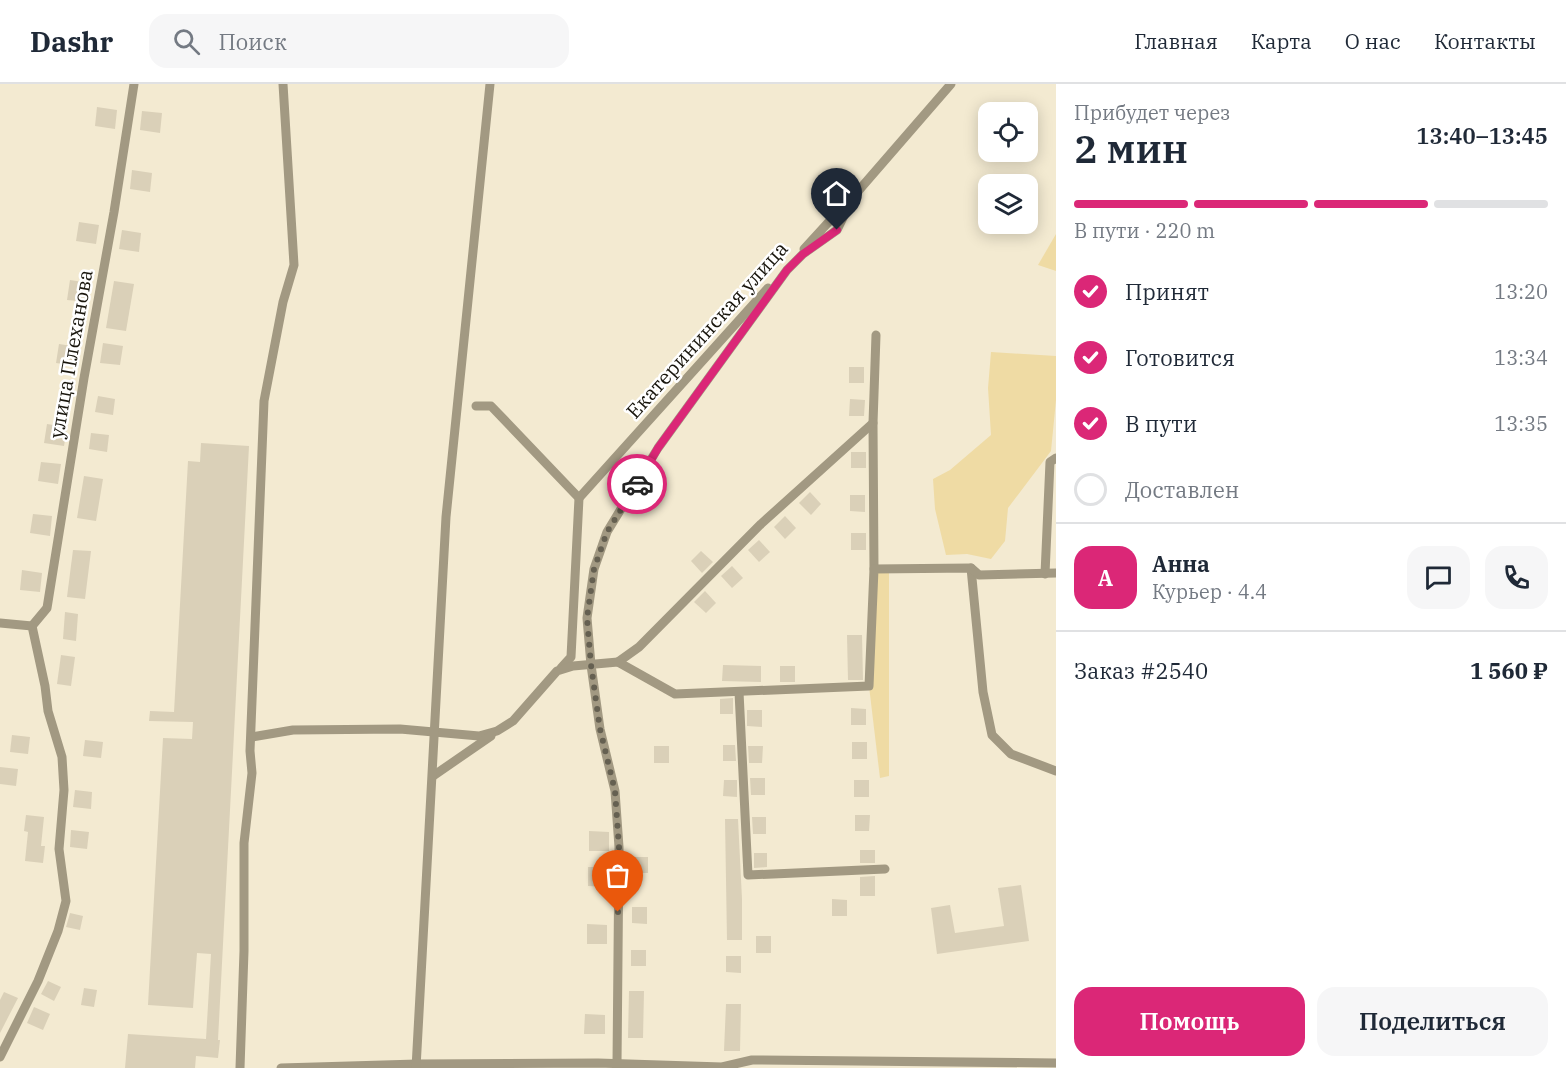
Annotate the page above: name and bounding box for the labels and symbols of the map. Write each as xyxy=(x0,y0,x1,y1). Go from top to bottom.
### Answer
pin xyxy=(811,168,862,230)
street label: Екатерининская улица xyxy=(620,235,793,424)
street label: улица Плеханова xyxy=(42,267,99,440)
courier xyxy=(607,454,667,514)
pin xyxy=(592,850,643,912)

